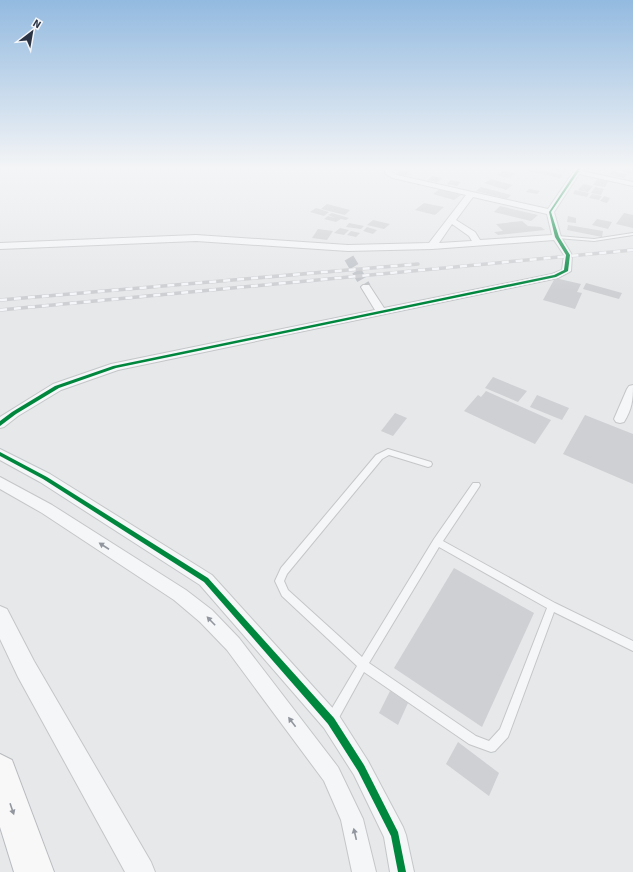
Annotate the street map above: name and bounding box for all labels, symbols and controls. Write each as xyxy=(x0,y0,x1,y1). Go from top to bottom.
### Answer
north arrow xyxy=(12,12,52,52)
text: N xyxy=(30,16,44,32)
one-way arrow xyxy=(98,543,110,550)
one-way arrow xyxy=(206,616,216,626)
one-way arrow xyxy=(288,717,296,727)
one-way arrow xyxy=(10,803,16,815)
one-way arrow xyxy=(352,828,358,840)

